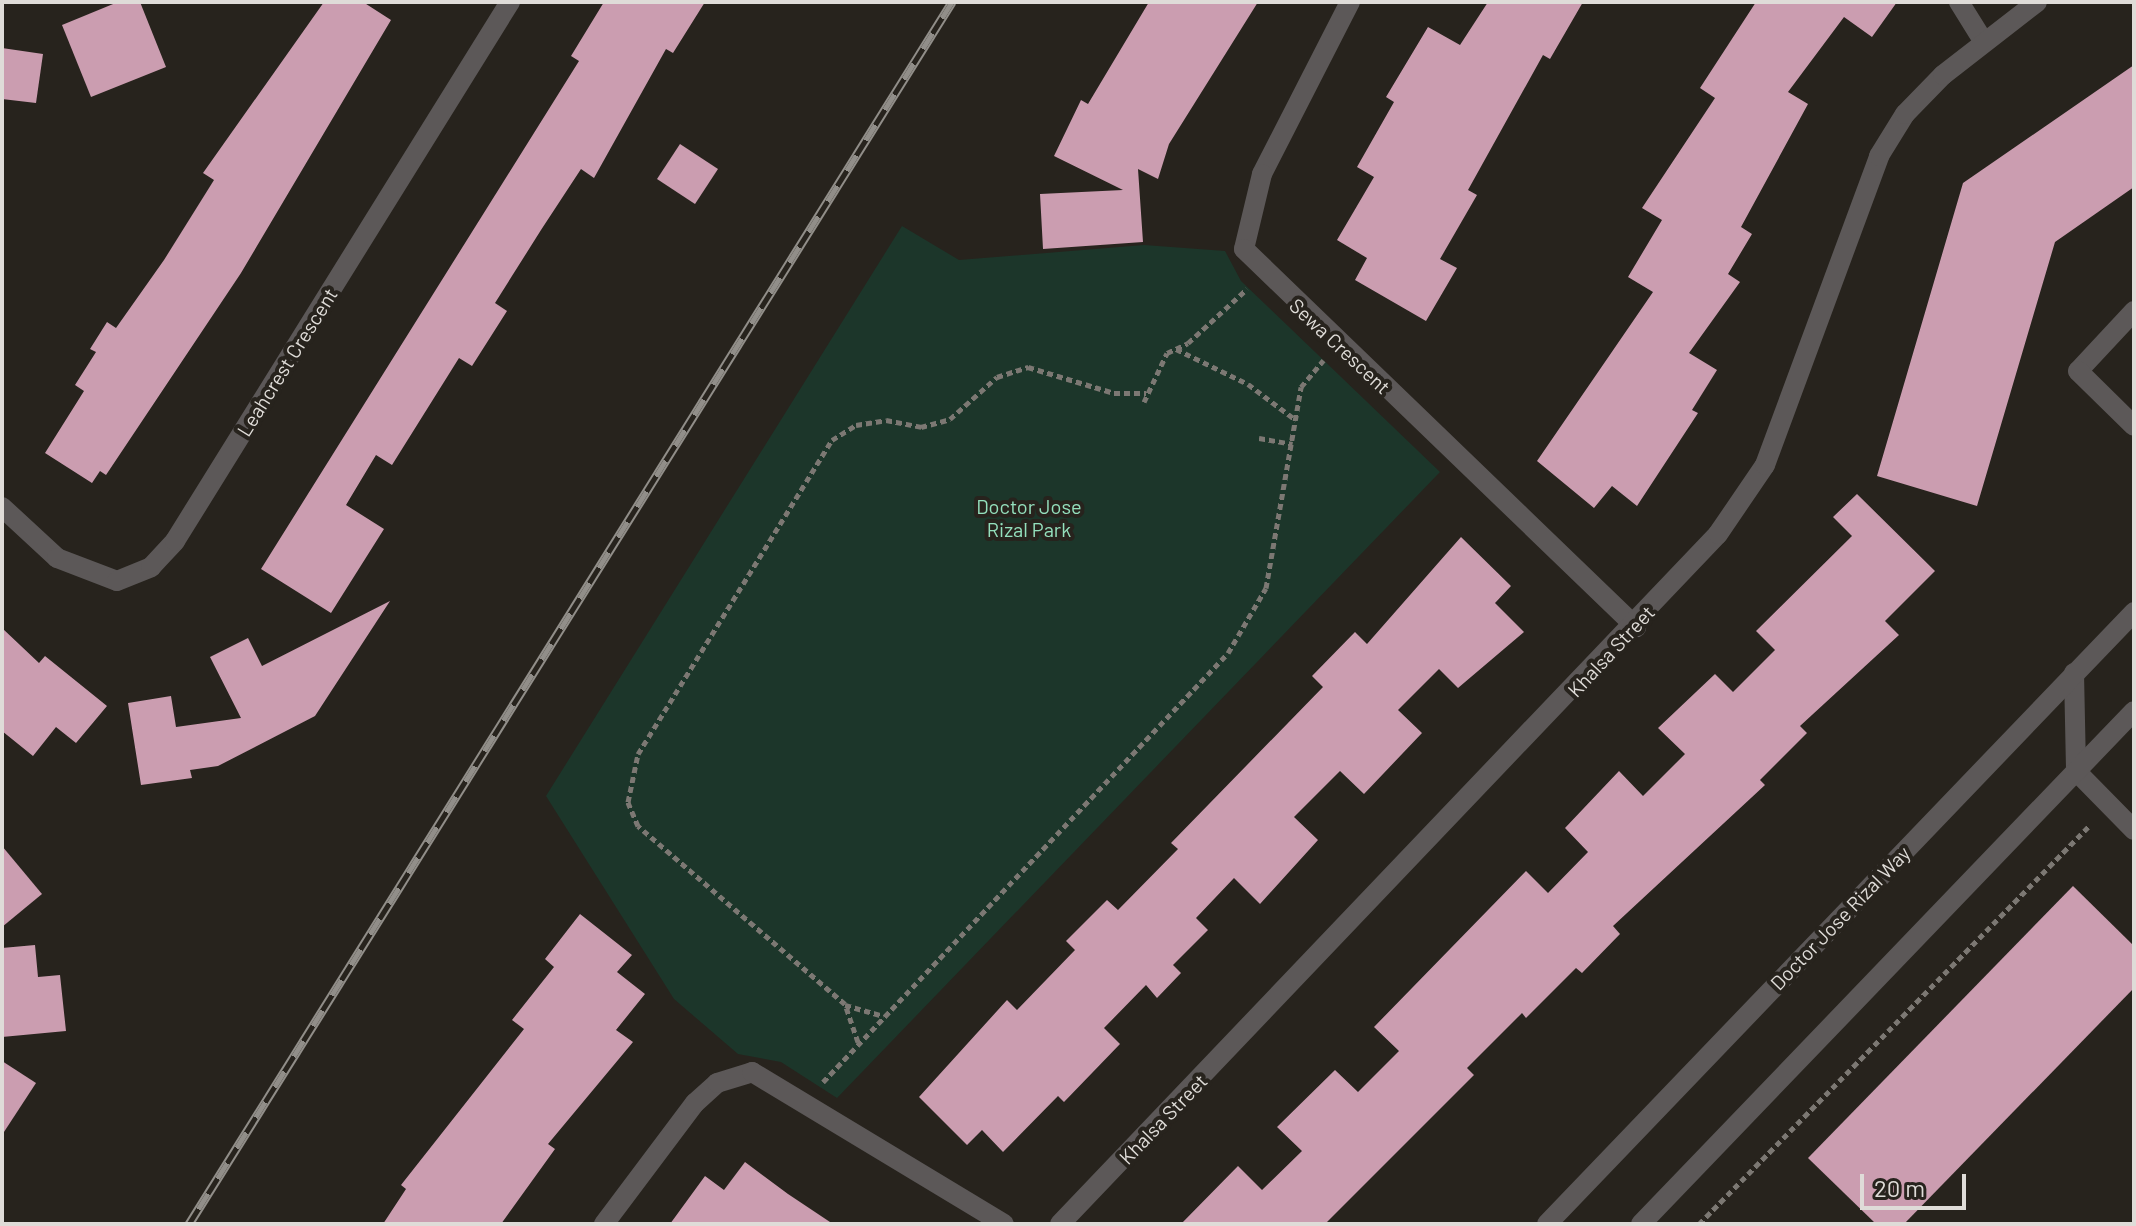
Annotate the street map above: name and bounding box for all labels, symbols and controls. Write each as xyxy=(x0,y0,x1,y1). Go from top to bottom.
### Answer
street label: Leahcrest Crescent xyxy=(232,283,342,441)
street label: Sewa Crescent xyxy=(1285,293,1395,399)
park label: Doctor Jose Rizal Park xyxy=(976,494,1082,541)
street label: Khalsa Street xyxy=(1563,600,1659,702)
street label: Doctor Jose Rizal Way xyxy=(1765,841,1915,995)
street label: Khalsa Street xyxy=(1114,1069,1212,1169)
scale bar xyxy=(1864,1158,1970,1208)
text: 20 m xyxy=(1874,1173,1925,1202)

